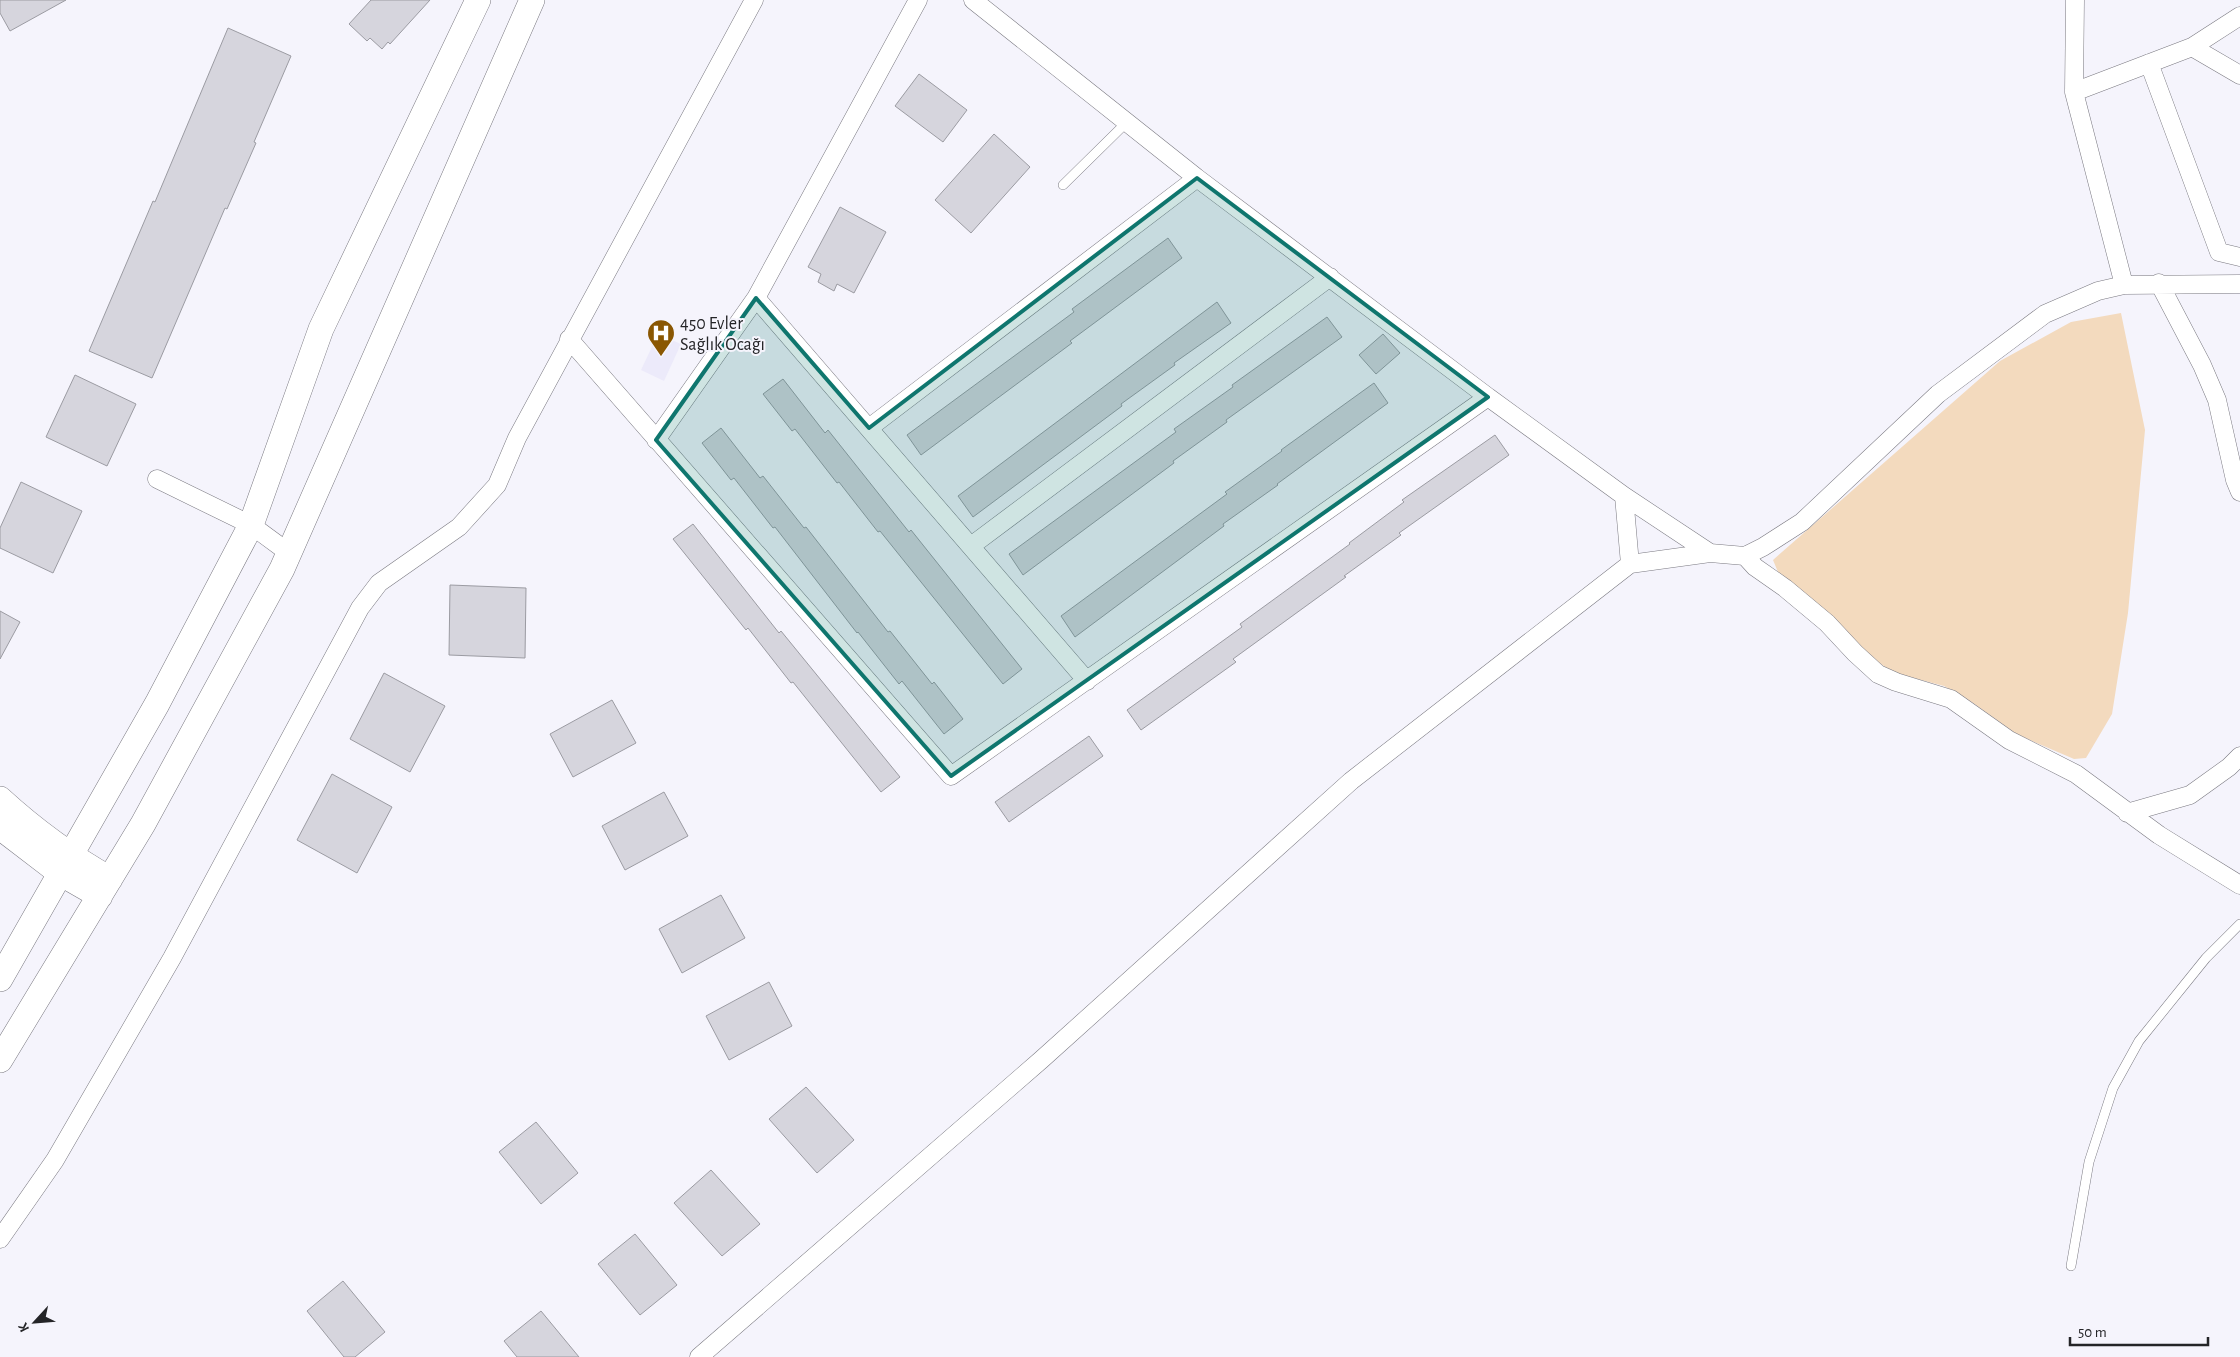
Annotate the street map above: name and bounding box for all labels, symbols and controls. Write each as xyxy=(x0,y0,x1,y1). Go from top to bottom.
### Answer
place label: 450 Evler Sağlık Ocağı xyxy=(680,315,765,354)
hospital icon: 450 Evler Sağlık Ocağı xyxy=(646,318,676,357)
north arrow xyxy=(10,1297,60,1347)
scale bar xyxy=(2070,1314,2208,1346)
text: K xyxy=(16,1320,32,1334)
text: 50 m xyxy=(2078,1325,2107,1340)

